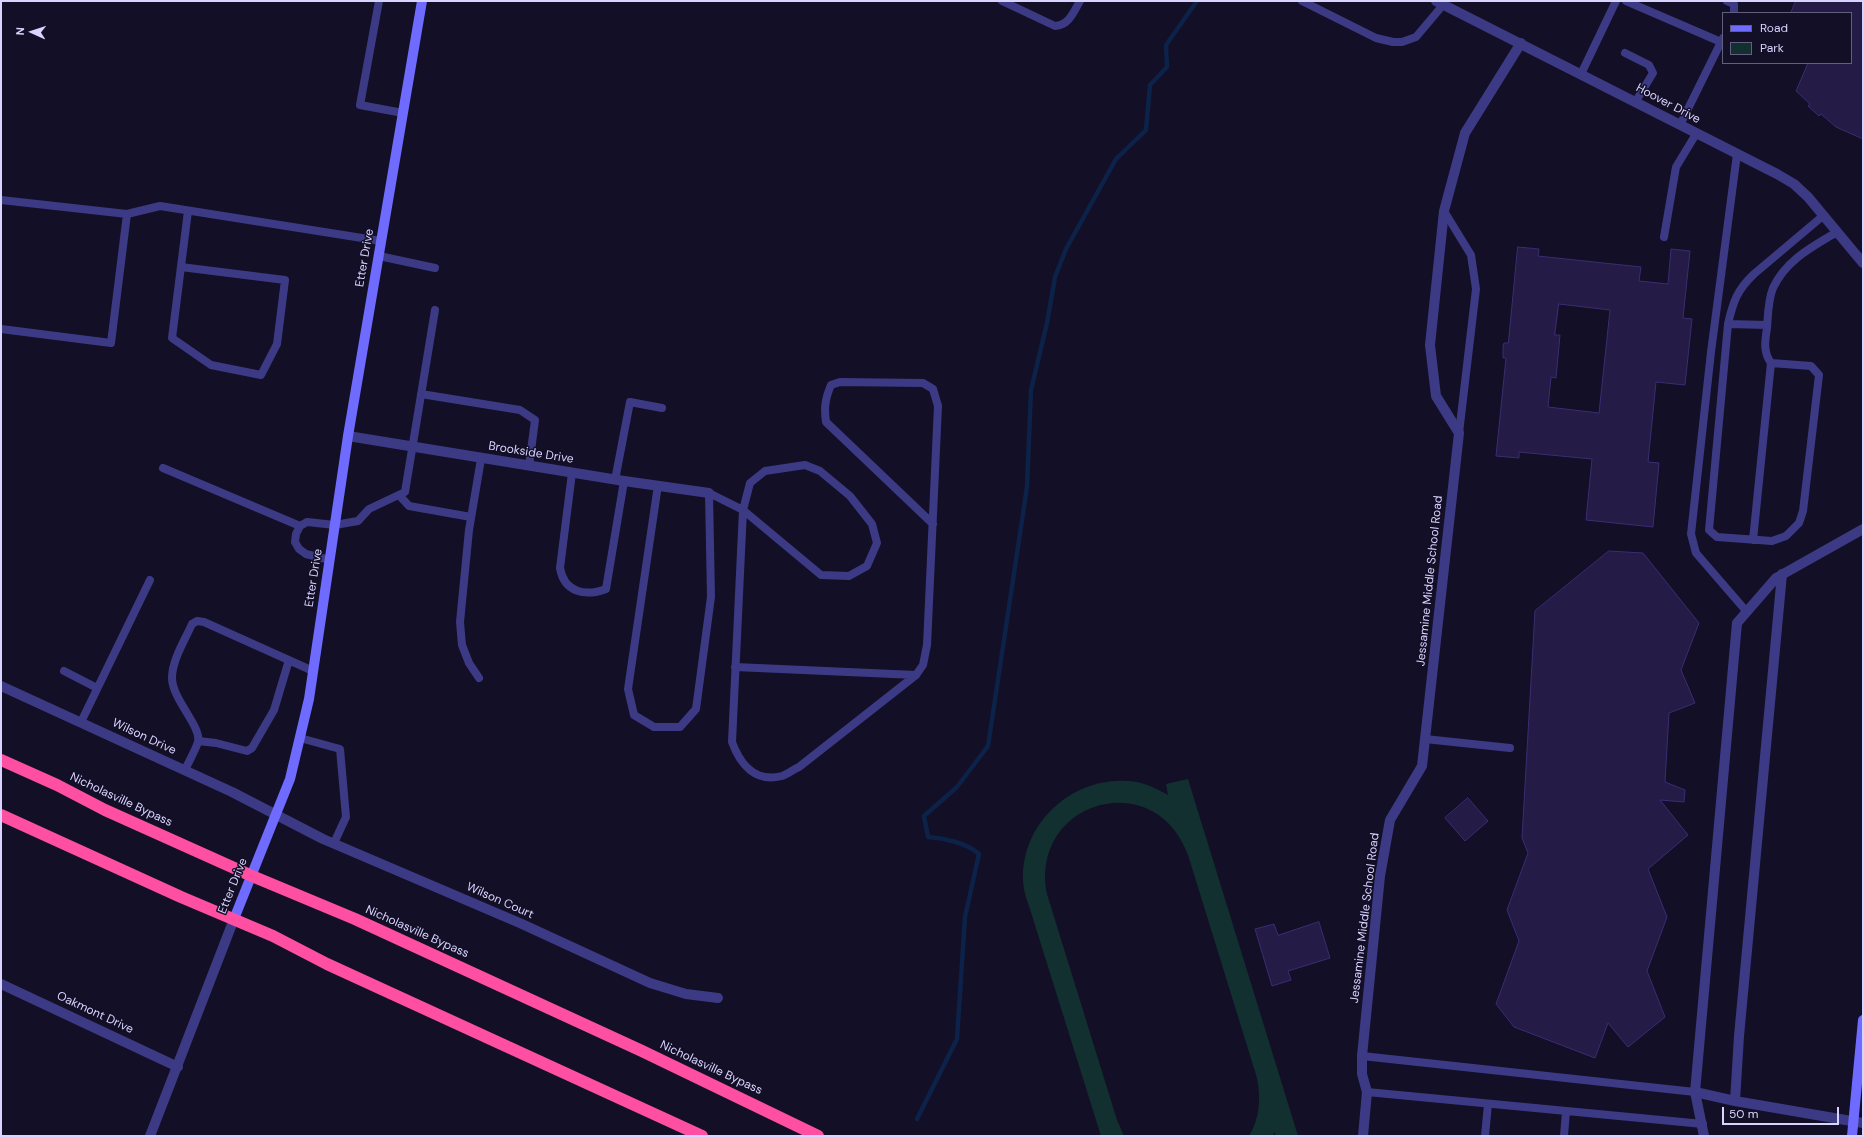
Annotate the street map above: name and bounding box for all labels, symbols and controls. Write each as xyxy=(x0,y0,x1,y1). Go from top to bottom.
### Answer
north arrow xyxy=(12,12,52,52)
legend xyxy=(1722,12,1852,64)
text: Road xyxy=(1760,20,1788,36)
text: N xyxy=(13,27,27,36)
text: Park xyxy=(1760,40,1784,56)
street label: Hoover Drive xyxy=(1633,81,1703,127)
street label: Etter Drive xyxy=(353,228,377,288)
street label: Brookside Drive xyxy=(487,439,575,467)
street label: Jessamine Middle School Road xyxy=(1414,495,1446,667)
street label: Etter Drive xyxy=(302,548,326,608)
street label: Wilson Drive xyxy=(110,716,178,758)
street label: Nicholasville Bypass xyxy=(67,770,175,830)
street label: Jessamine Middle School Road xyxy=(1347,832,1383,1004)
street label: Etter Drive xyxy=(215,856,251,916)
street label: Wilson Court xyxy=(464,880,536,922)
street label: Nicholasville Bypass xyxy=(363,903,471,961)
street label: Oakmont Drive xyxy=(54,989,136,1037)
street label: Nicholasville Bypass xyxy=(657,1038,765,1098)
scale bar xyxy=(1724,1099,1841,1125)
text: 50 m xyxy=(1729,1106,1758,1122)

